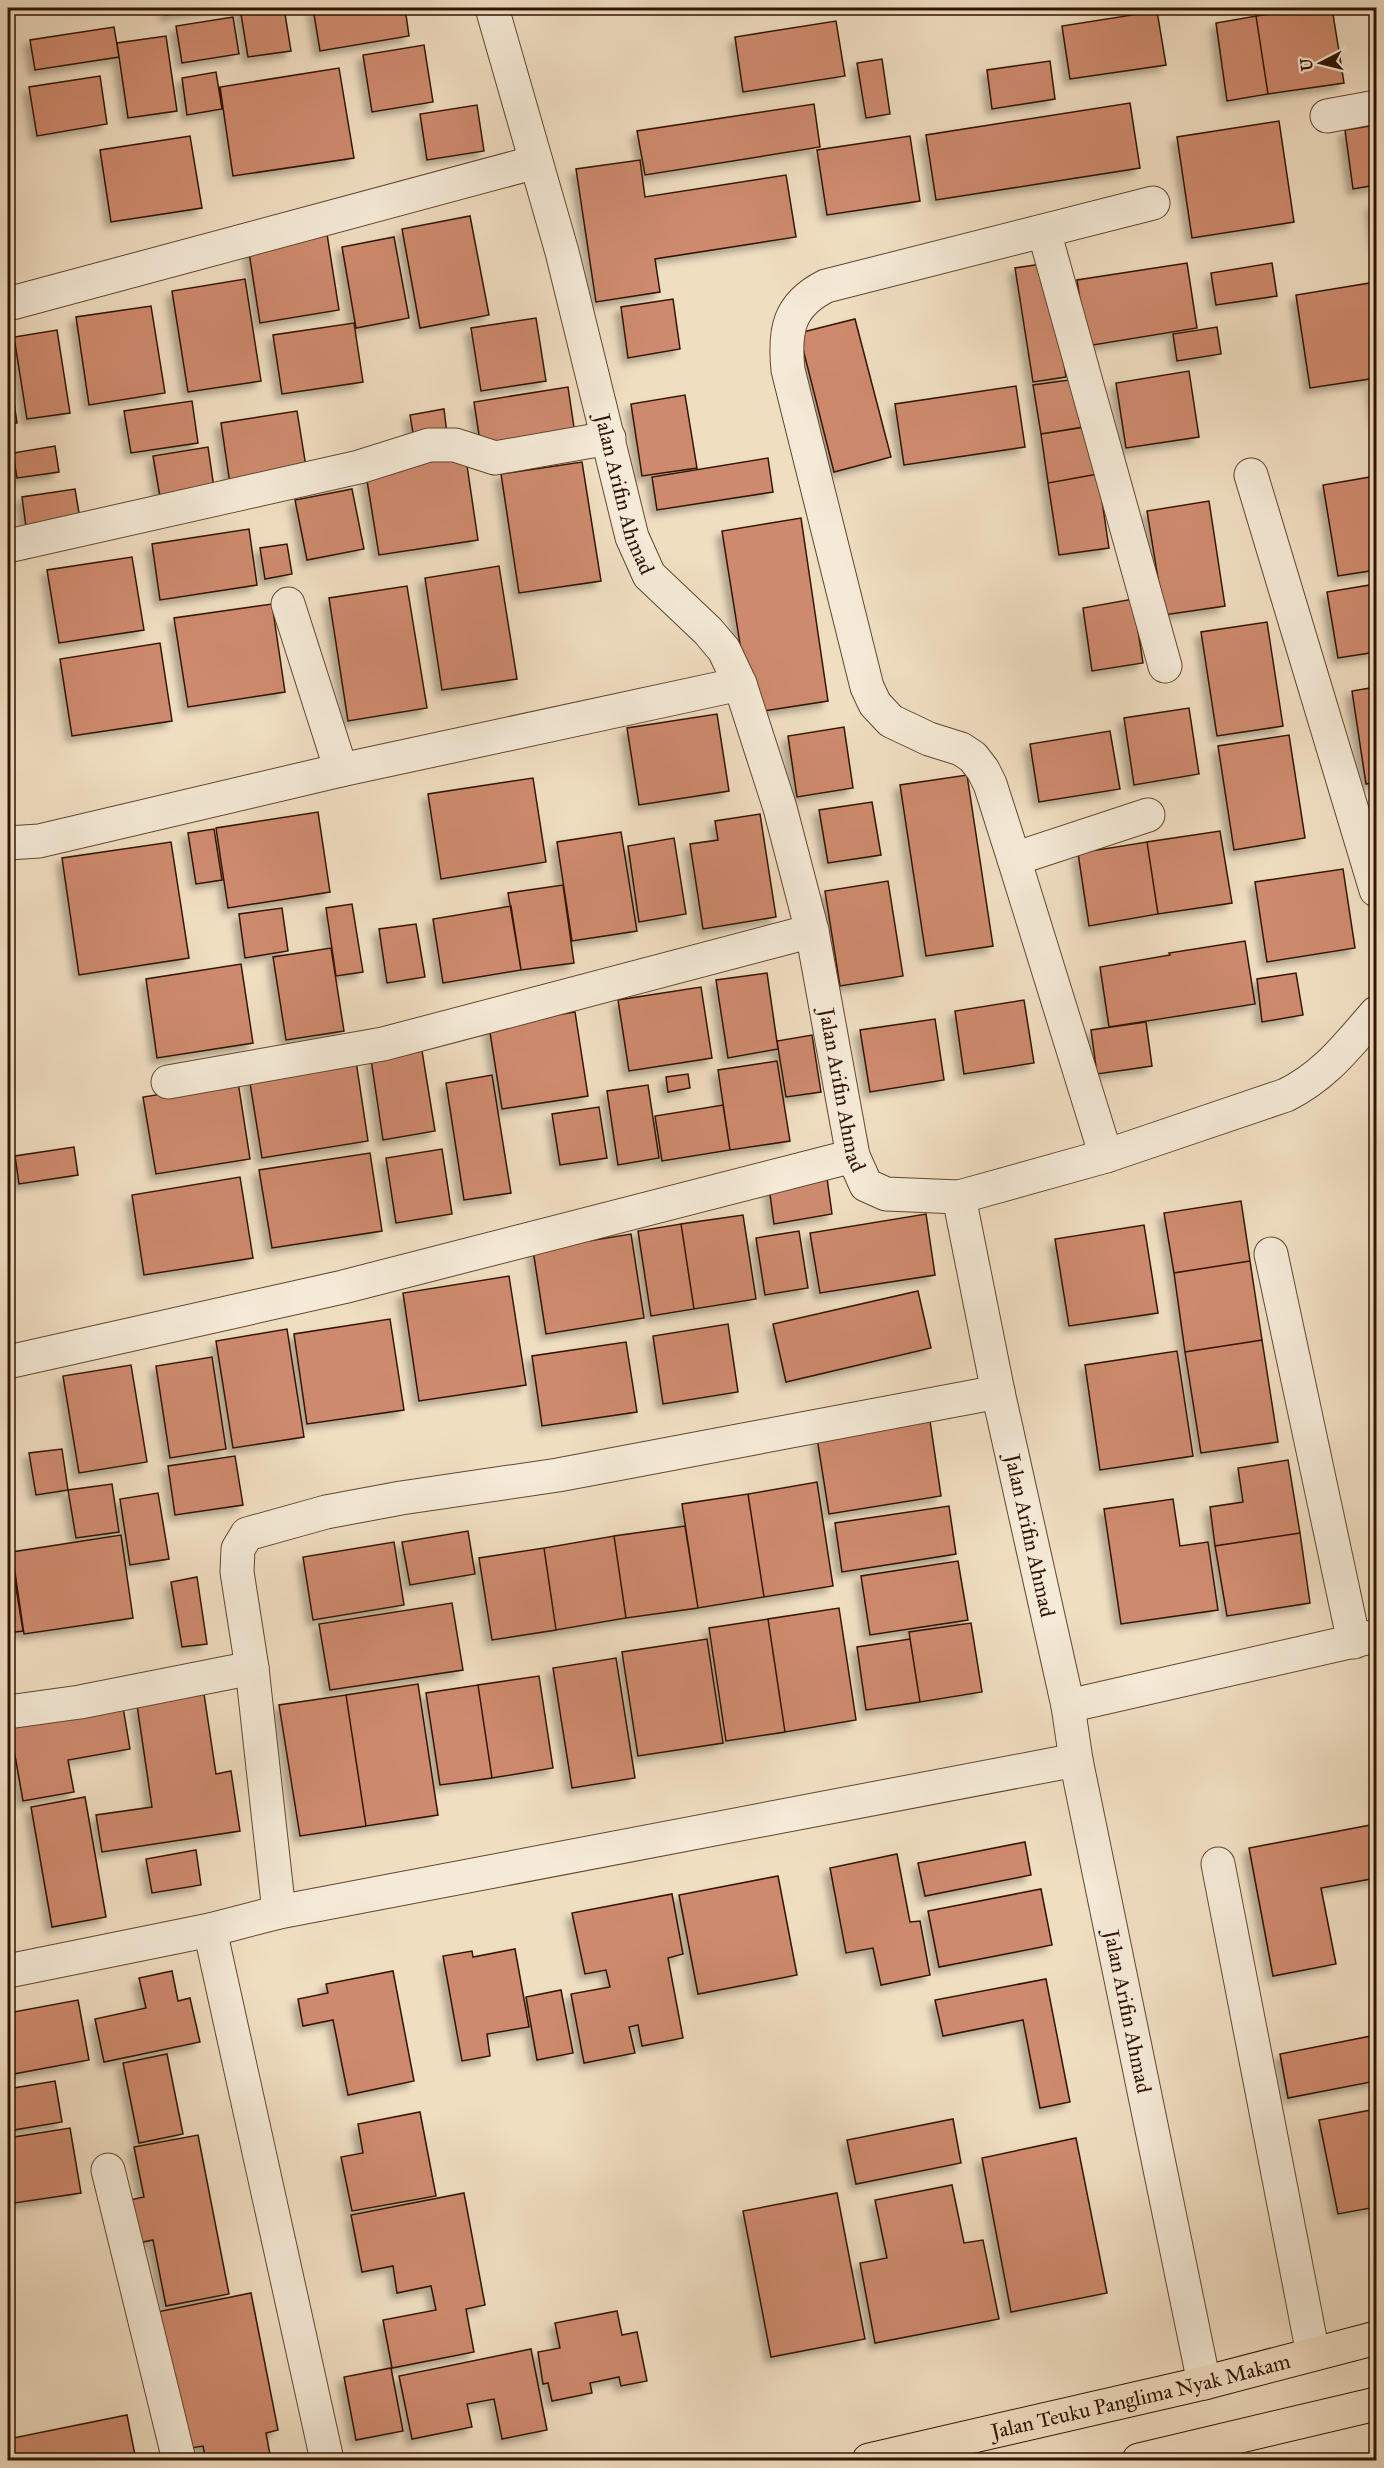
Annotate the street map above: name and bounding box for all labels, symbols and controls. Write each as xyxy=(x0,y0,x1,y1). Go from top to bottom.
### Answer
north arrow xyxy=(1291,33,1351,93)
text: U xyxy=(1296,57,1317,72)
street label: Jalan Arifin Ahmad xyxy=(589,409,660,579)
street label: Jalan Arifin Ahmad xyxy=(813,1004,872,1177)
street label: Jalan Arifin Ahmad xyxy=(999,1450,1061,1620)
street label: Jalan Arifin Ahmad xyxy=(1098,1926,1157,2096)
street label: Jalan Teuku Panglima Nyak Makam xyxy=(987,2348,1293,2445)

